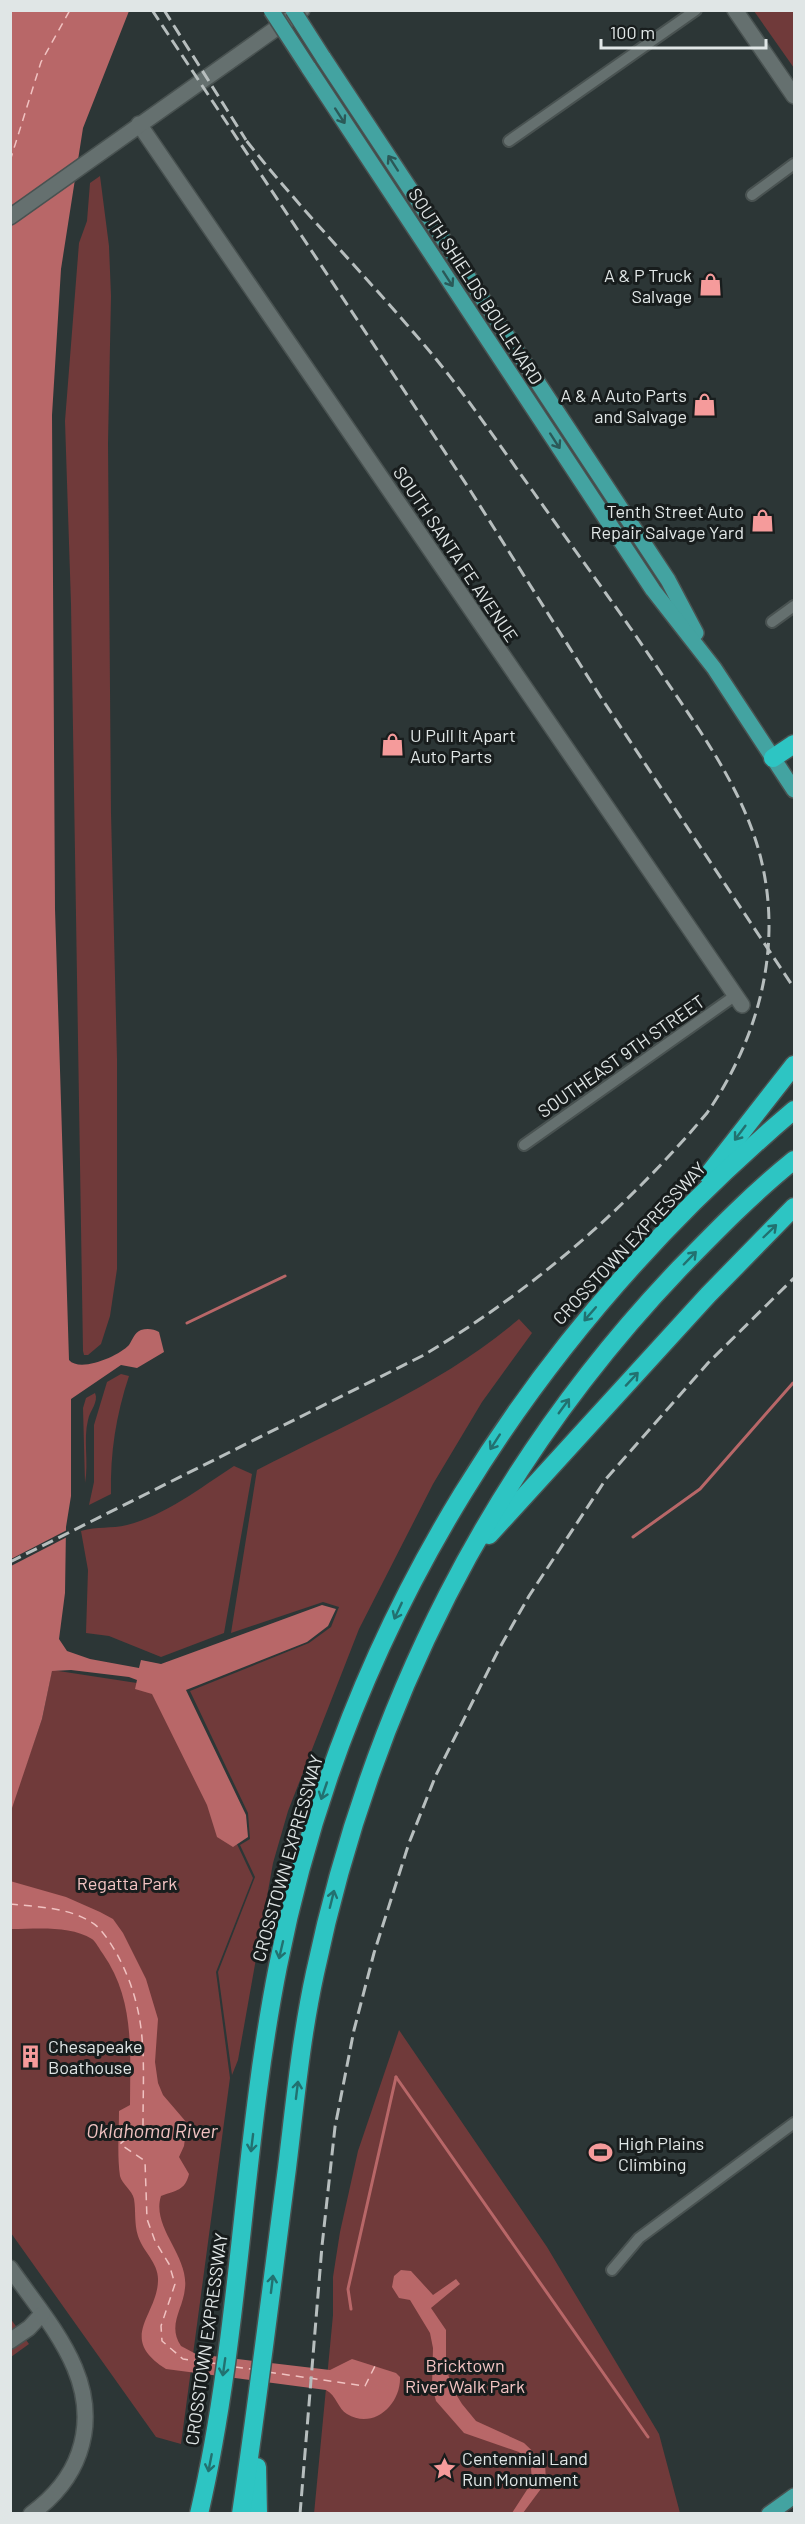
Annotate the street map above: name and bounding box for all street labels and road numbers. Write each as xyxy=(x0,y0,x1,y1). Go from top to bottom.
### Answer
street label: SOUTH SHIELDS BOULEVARD xyxy=(404,184,548,388)
street label: SOUTH SANTA FE AVENUE xyxy=(389,462,523,646)
street label: SOUTHEAST 9TH STREET xyxy=(533,990,709,1122)
street label: CROSSTOWN EXPRESSWAY xyxy=(548,1157,710,1329)
street label: CROSSTOWN EXPRESSWAY xyxy=(247,1752,327,1964)
street label: CROSSTOWN EXPRESSWAY xyxy=(180,2231,232,2447)

